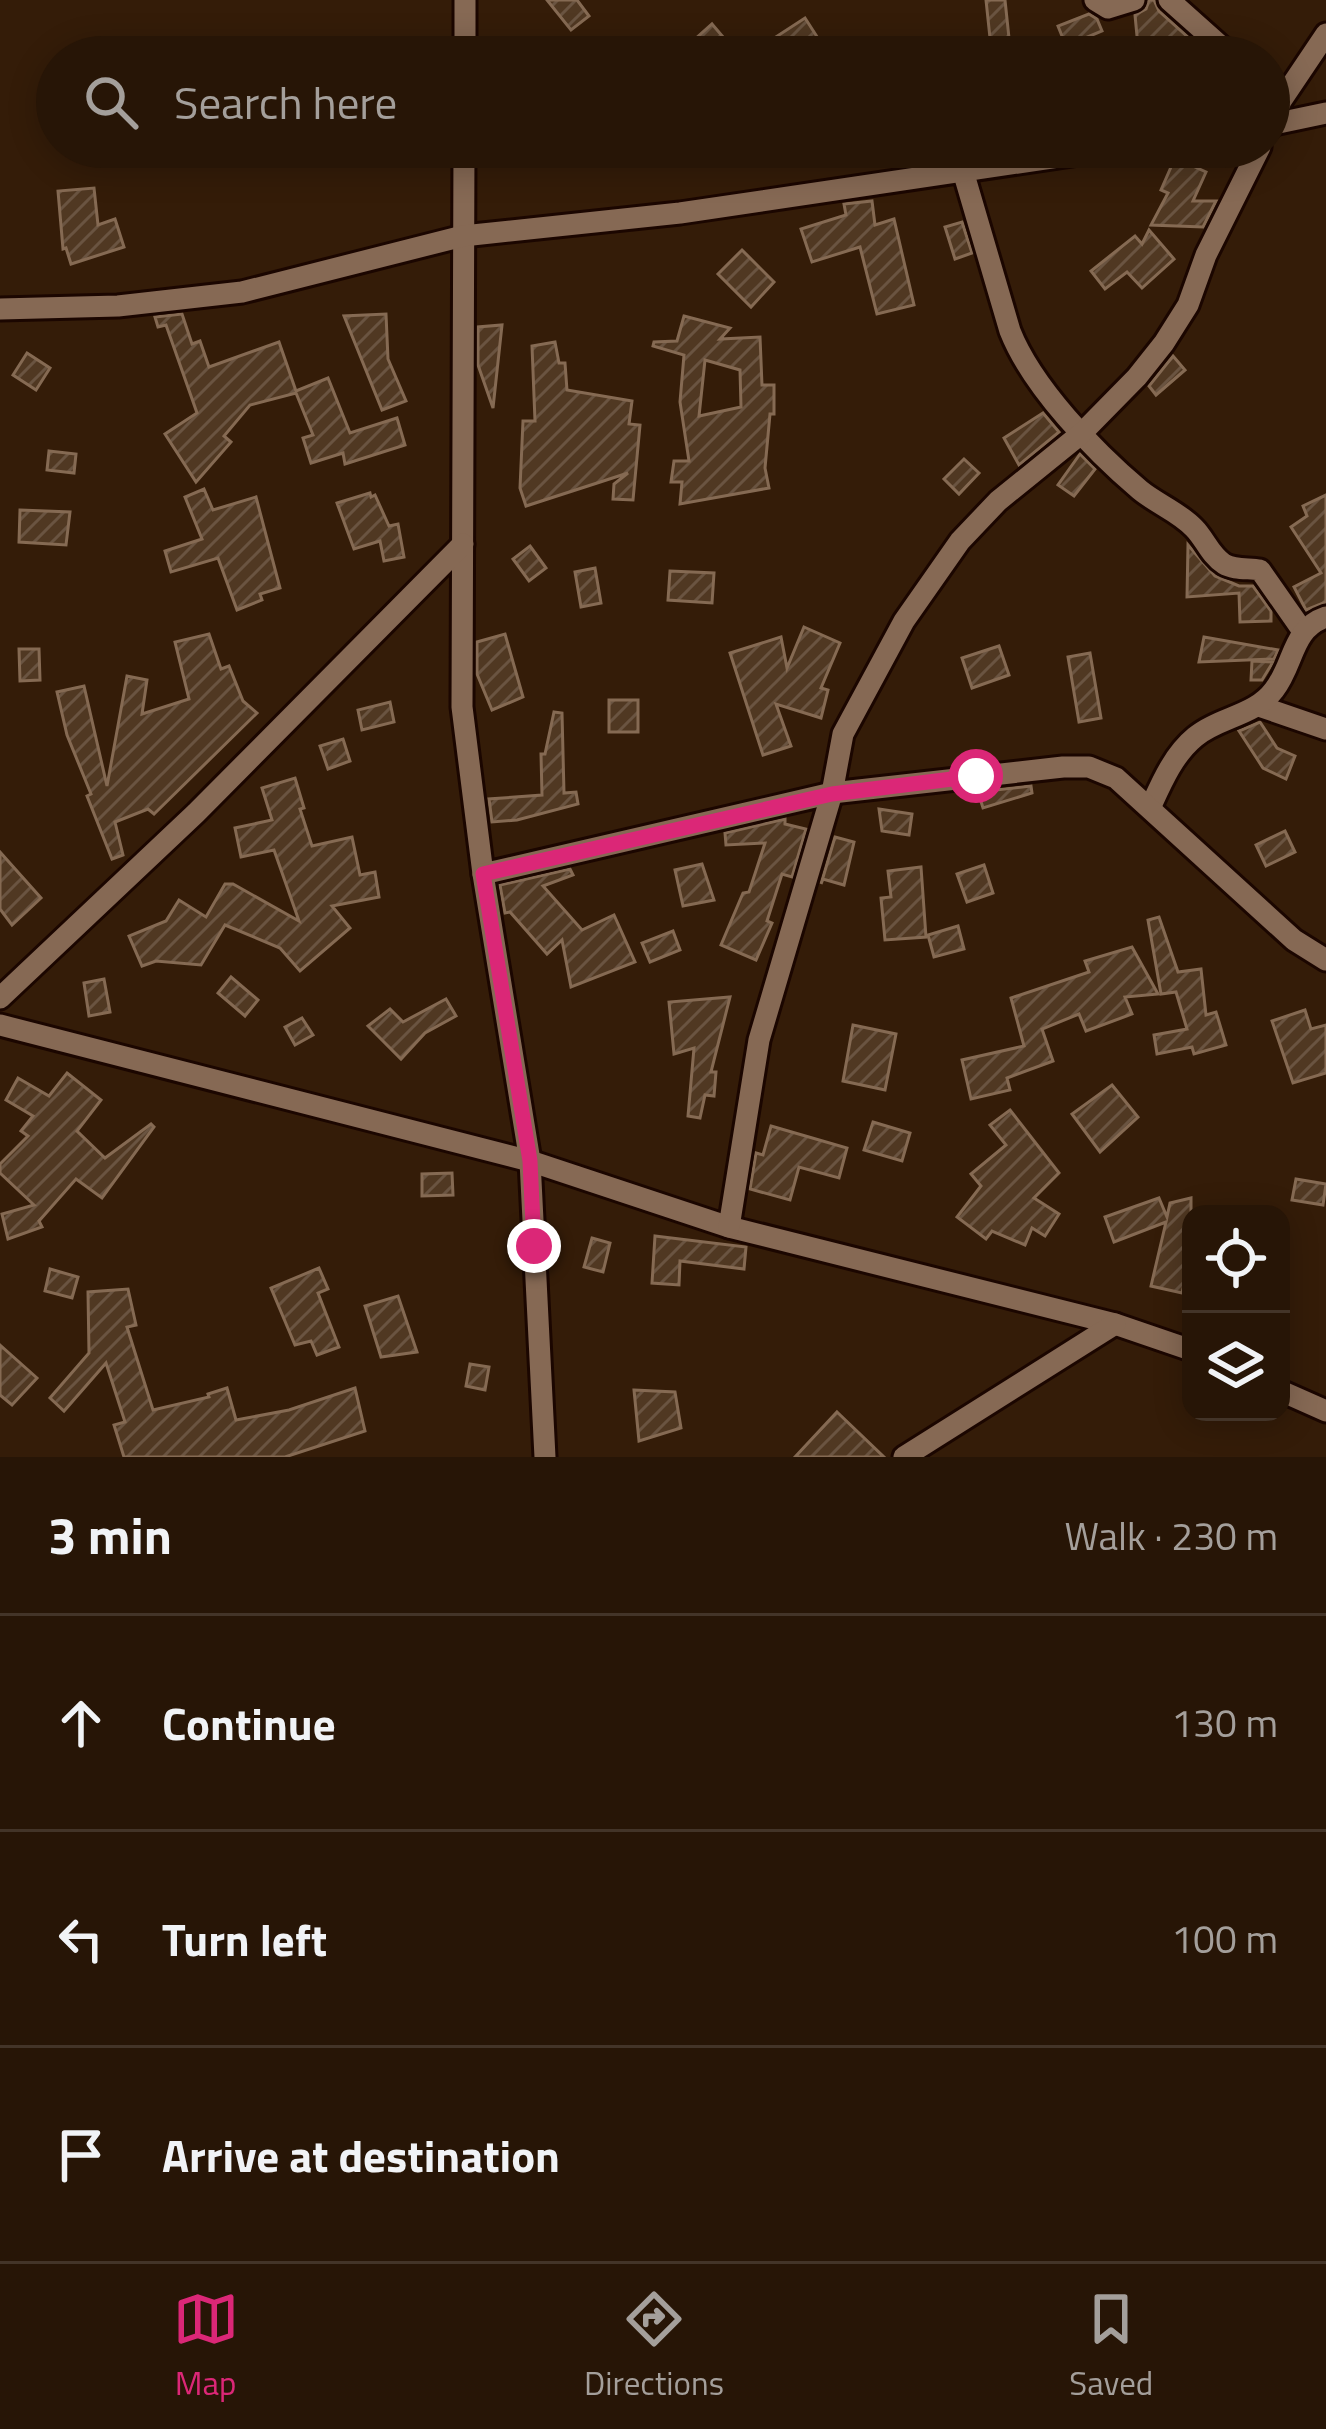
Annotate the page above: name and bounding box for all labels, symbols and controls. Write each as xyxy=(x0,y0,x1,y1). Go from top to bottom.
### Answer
search box xyxy=(36,36,1290,168)
text: Search here xyxy=(174,68,397,136)
icon: search xyxy=(78,69,144,135)
route start xyxy=(949,749,1003,803)
map controls xyxy=(1182,1205,1290,1421)
button: locate xyxy=(1182,1205,1290,1313)
route end xyxy=(507,1219,561,1273)
button: layers xyxy=(1182,1313,1290,1421)
text: 3 min xyxy=(48,1496,172,1574)
text: Walk · 230 m xyxy=(1064,1506,1278,1565)
text: Continue xyxy=(162,1689,336,1757)
icon: ahead xyxy=(48,1690,114,1756)
text: 130 m xyxy=(1171,1693,1278,1752)
text: Turn left xyxy=(162,1905,327,1973)
icon: left xyxy=(48,1906,114,1972)
text: 100 m xyxy=(1171,1909,1278,1968)
text: Arrive at destination xyxy=(162,2121,560,2189)
icon: arrive xyxy=(48,2122,114,2188)
tab: Map xyxy=(173,2286,239,2408)
tab: Directions xyxy=(584,2286,724,2408)
tab: Saved xyxy=(1069,2286,1153,2408)

